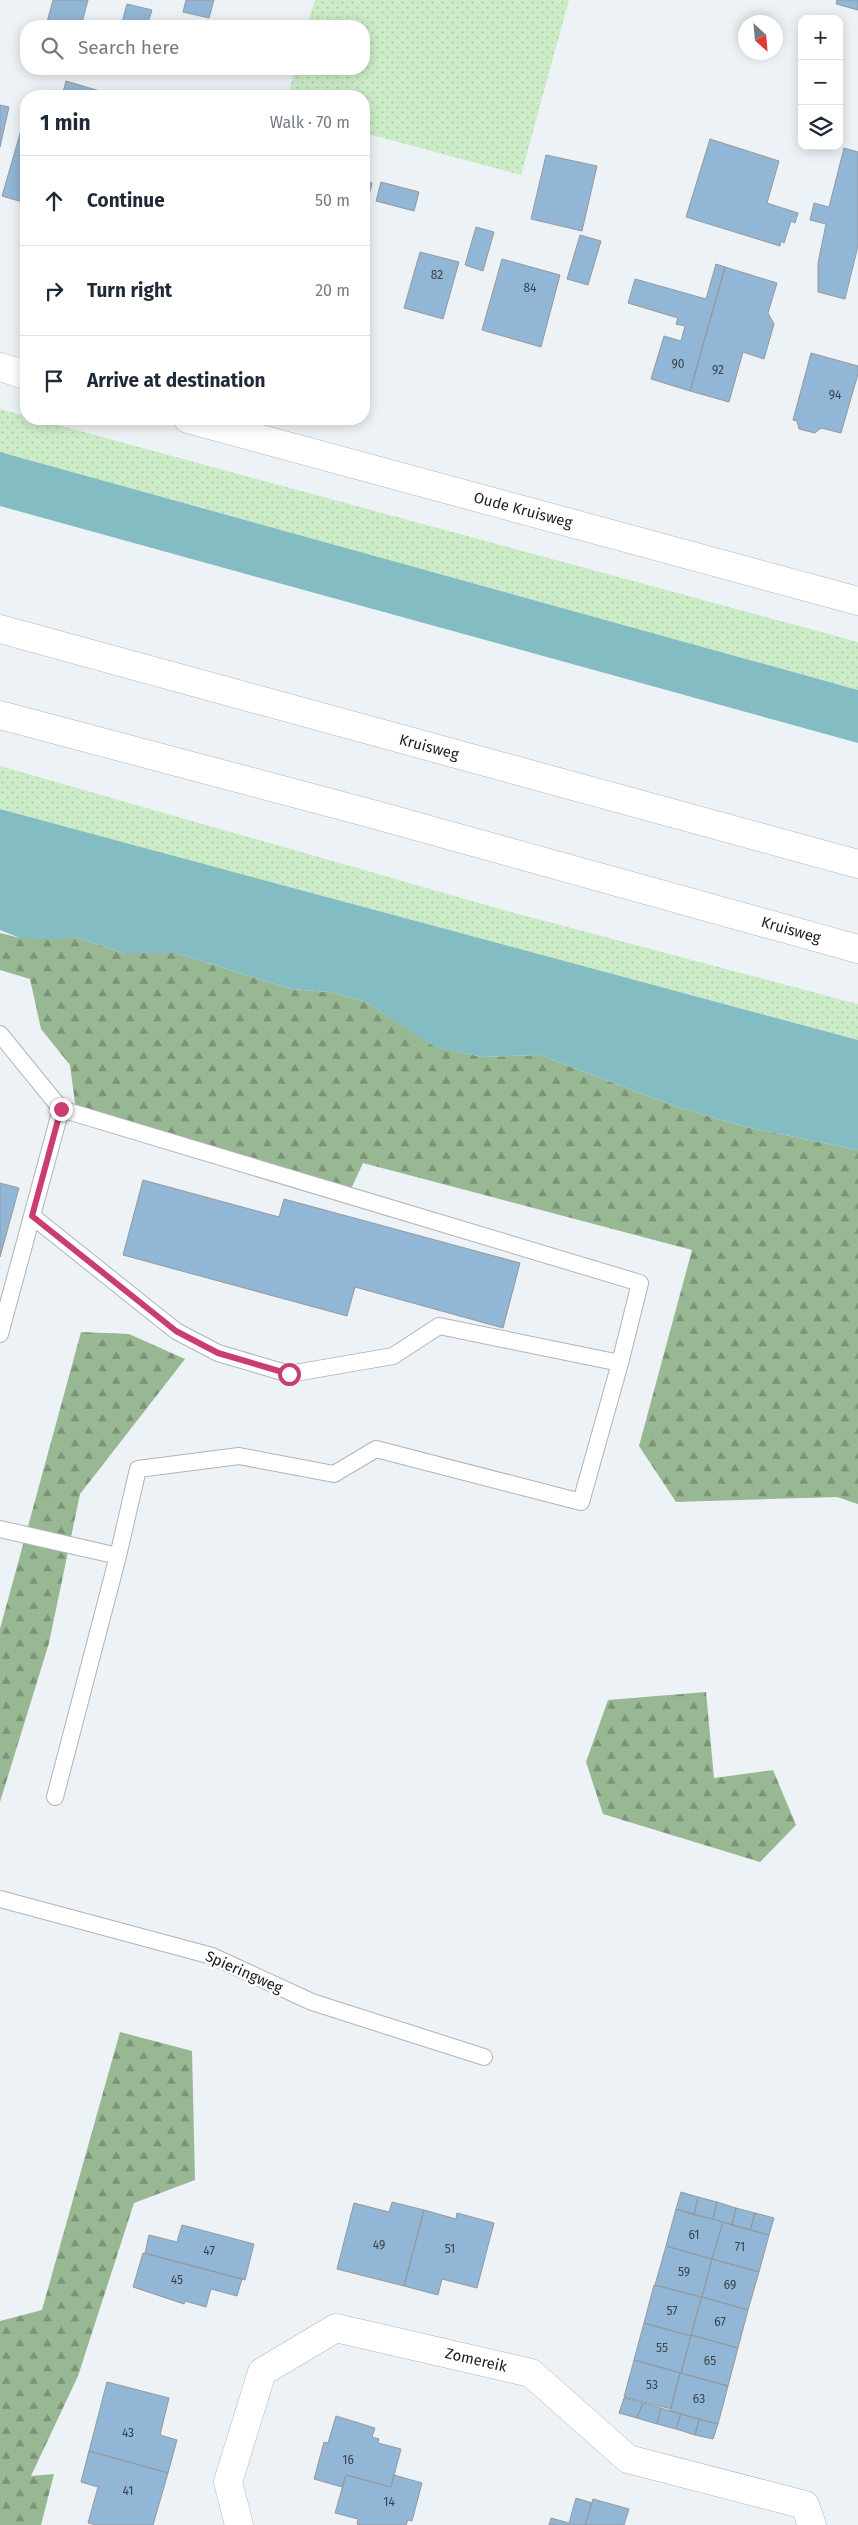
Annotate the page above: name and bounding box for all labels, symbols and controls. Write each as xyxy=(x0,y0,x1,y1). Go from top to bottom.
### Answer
north arrow xyxy=(738,15,783,60)
map controls xyxy=(798,15,843,150)
button: + xyxy=(798,15,843,60)
search box xyxy=(20,20,370,75)
icon: search xyxy=(38,34,66,62)
text: Search here xyxy=(78,36,179,59)
button: − xyxy=(798,60,843,105)
button: layers xyxy=(798,105,843,150)
text: 1 min xyxy=(40,110,91,136)
text: Walk · 70 m xyxy=(270,113,350,132)
icon: ahead xyxy=(40,187,68,215)
text: Continue xyxy=(87,189,165,212)
text: 50 m xyxy=(315,191,350,210)
house number: 82 xyxy=(431,268,443,282)
icon: right xyxy=(40,277,68,305)
text: Turn right xyxy=(87,279,172,302)
text: 20 m xyxy=(315,281,350,300)
house number: 84 xyxy=(524,281,537,295)
house number: 90 xyxy=(672,357,685,371)
house number: 92 xyxy=(712,363,724,377)
icon: arrive xyxy=(40,367,68,395)
text: Arrive at destination xyxy=(87,369,266,392)
house number: 94 xyxy=(829,388,842,402)
street label: Oude Kruisweg xyxy=(472,488,575,532)
street label: Kruisweg xyxy=(397,730,461,764)
street label: Kruisweg xyxy=(759,913,823,947)
route end xyxy=(50,1098,73,1121)
route start xyxy=(278,1363,301,1386)
street label: Spieringweg xyxy=(202,1947,286,1997)
house number: 61 xyxy=(688,2228,700,2242)
house number: 49 xyxy=(373,2238,385,2252)
house number: 71 xyxy=(735,2240,745,2254)
house number: 51 xyxy=(445,2242,455,2256)
house number: 47 xyxy=(203,2244,215,2258)
house number: 59 xyxy=(678,2265,690,2279)
house number: 45 xyxy=(171,2273,183,2287)
house number: 69 xyxy=(724,2278,736,2292)
house number: 57 xyxy=(666,2304,678,2318)
house number: 67 xyxy=(714,2315,726,2329)
house number: 55 xyxy=(656,2341,668,2355)
street label: Zomereik xyxy=(443,2344,509,2376)
house number: 65 xyxy=(704,2354,716,2368)
house number: 53 xyxy=(646,2378,658,2392)
house number: 63 xyxy=(693,2392,705,2406)
house number: 43 xyxy=(122,2426,134,2440)
house number: 16 xyxy=(342,2453,354,2467)
house number: 41 xyxy=(123,2484,133,2498)
house number: 14 xyxy=(383,2495,395,2509)

